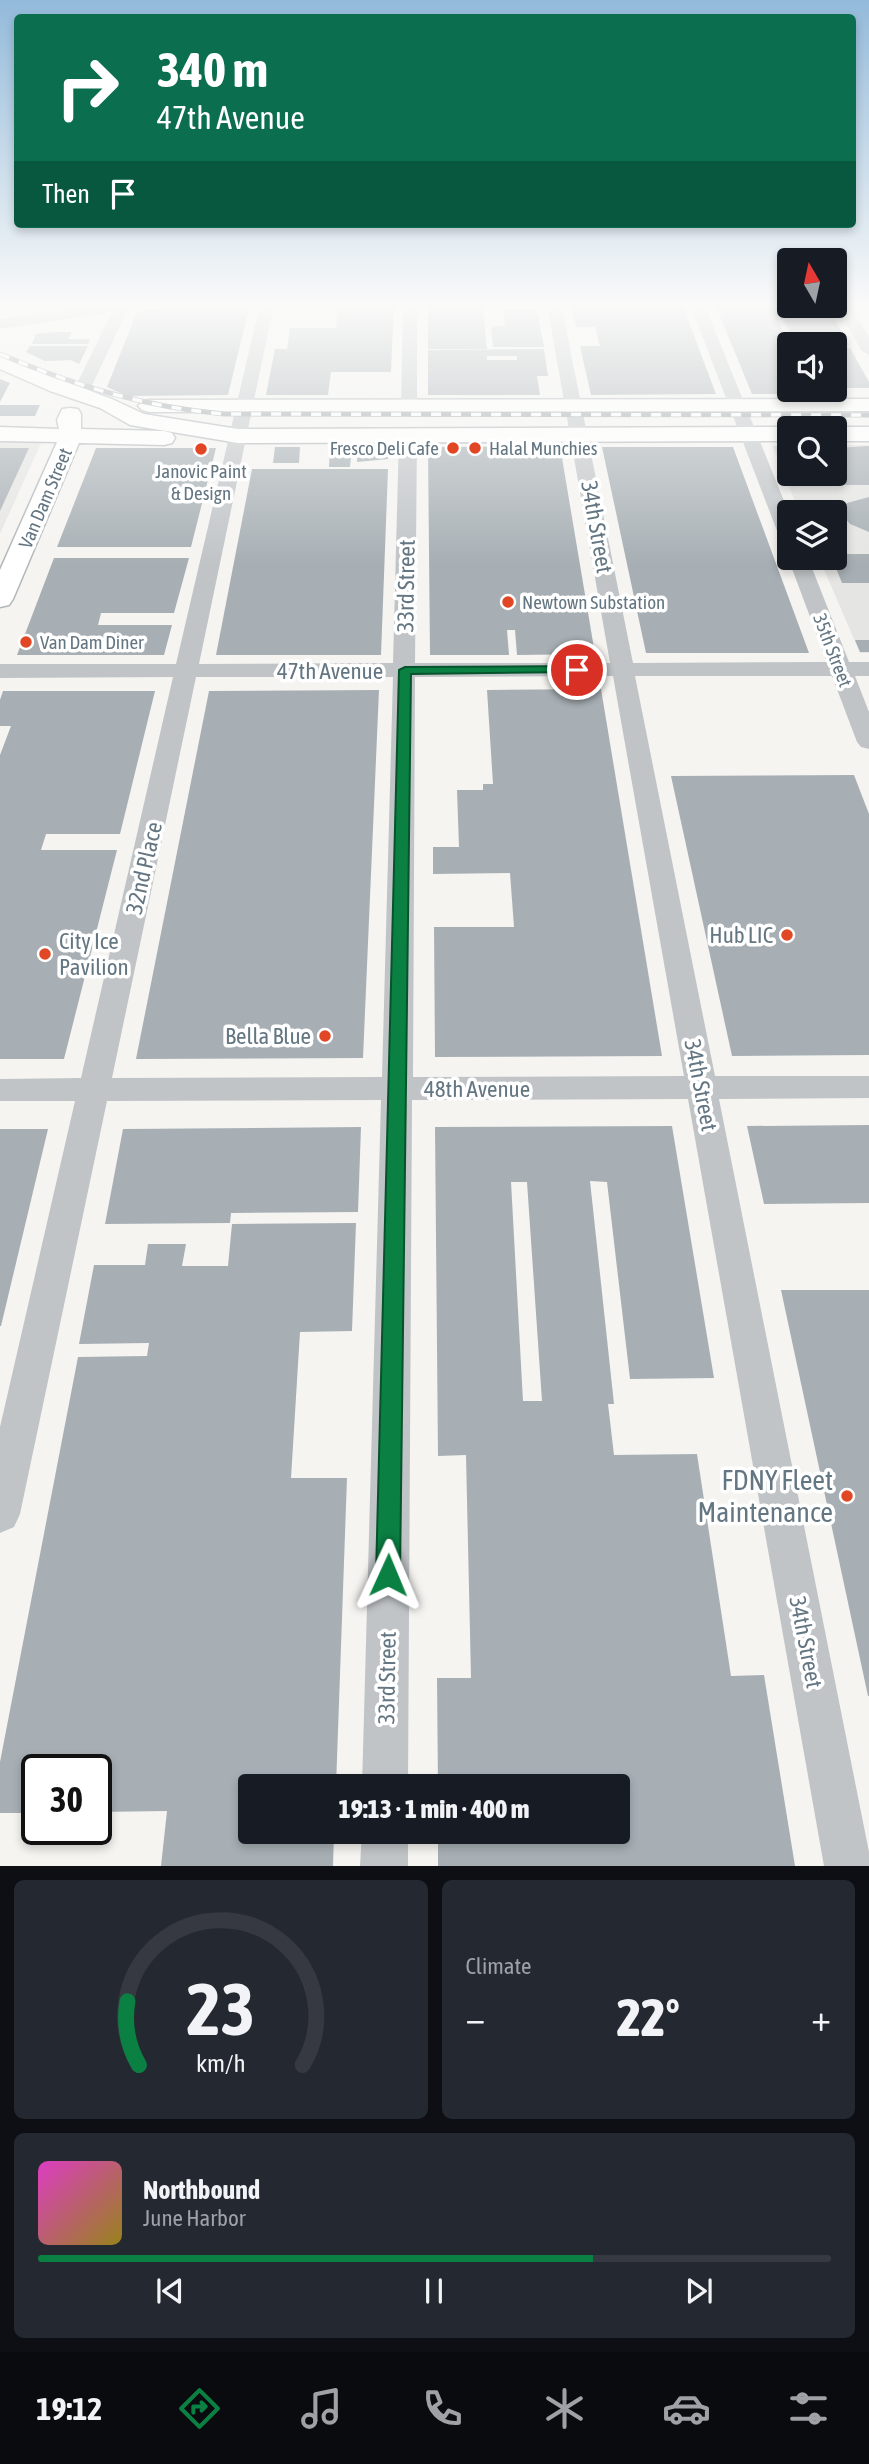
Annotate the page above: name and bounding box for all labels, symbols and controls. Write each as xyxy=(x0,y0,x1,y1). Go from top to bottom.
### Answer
text: 340 m xyxy=(157,41,268,97)
icon: right xyxy=(42,42,133,133)
text: 47th Avenue xyxy=(157,99,305,136)
icon: arrive xyxy=(104,175,142,213)
text: Then xyxy=(42,179,90,209)
north arrow xyxy=(777,248,847,318)
map controls xyxy=(777,248,847,570)
button: sound xyxy=(777,332,847,402)
button: search xyxy=(777,416,847,486)
place label: Fresco Deli Cafe xyxy=(330,437,439,459)
place label: Halal Munchies xyxy=(489,437,598,459)
marker: Fresco Deli Cafe xyxy=(445,440,461,456)
marker: Halal Munchies xyxy=(467,440,483,456)
marker: Janovic Paint & Design xyxy=(193,441,209,457)
street label: Van Dam Street xyxy=(14,445,76,551)
place label: Janovic Paint & Design xyxy=(155,460,247,504)
street label: 34th Street xyxy=(576,479,618,575)
button: layers xyxy=(777,500,847,570)
street label: 33rd Street xyxy=(392,539,420,633)
place label: Newtown Substation xyxy=(522,591,665,613)
marker: Newtown Substation xyxy=(500,594,516,610)
street label: 35th Street xyxy=(809,610,857,690)
place label: Van Dam Diner xyxy=(40,631,144,653)
marker: Van Dam Diner xyxy=(18,634,34,650)
pin xyxy=(547,640,607,700)
icon: arrive xyxy=(558,651,596,689)
street label: 47th Avenue xyxy=(277,658,383,684)
street label: 32nd Place xyxy=(121,819,167,917)
place label: Hub LIC xyxy=(709,922,773,948)
marker: Hub LIC xyxy=(779,927,795,943)
place label: City Ice Pavilion xyxy=(59,928,129,980)
marker: City Ice Pavilion xyxy=(37,946,53,962)
place label: Bella Blue xyxy=(225,1023,311,1049)
marker: Bella Blue xyxy=(317,1028,333,1044)
street label: 34th Street xyxy=(679,1037,723,1133)
street label: 48th Avenue xyxy=(424,1076,530,1102)
place label: FDNY Fleet Maintenance xyxy=(697,1464,833,1528)
marker: FDNY Fleet Maintenance xyxy=(839,1488,855,1504)
position arrow xyxy=(351,1538,425,1612)
street label: 34th Street xyxy=(784,1594,828,1690)
street label: 33rd Street xyxy=(373,1631,401,1725)
speed limit sign: 30 xyxy=(21,1754,112,1845)
text: 19:13 · 1 min · 400 m xyxy=(339,1794,529,1824)
text: Climate xyxy=(466,1953,531,1979)
text: 23 xyxy=(187,1968,255,2051)
text: 22° xyxy=(617,1987,680,2047)
text: − xyxy=(466,1996,485,2039)
text: + xyxy=(811,1996,831,2039)
text: km/h xyxy=(196,2049,246,2077)
text: Northbound xyxy=(143,2175,260,2205)
text: June Harbor xyxy=(143,2205,246,2231)
icon: previous xyxy=(151,2272,189,2310)
icon: pause xyxy=(415,2272,453,2310)
icon: next xyxy=(680,2272,718,2310)
icon: directions xyxy=(175,2384,224,2433)
icon: music xyxy=(297,2384,346,2433)
icon: phone xyxy=(418,2384,467,2433)
icon: climate xyxy=(540,2384,589,2433)
icon: car xyxy=(662,2384,711,2433)
icon: filters xyxy=(784,2384,833,2433)
text: 19:12 xyxy=(36,2390,102,2427)

